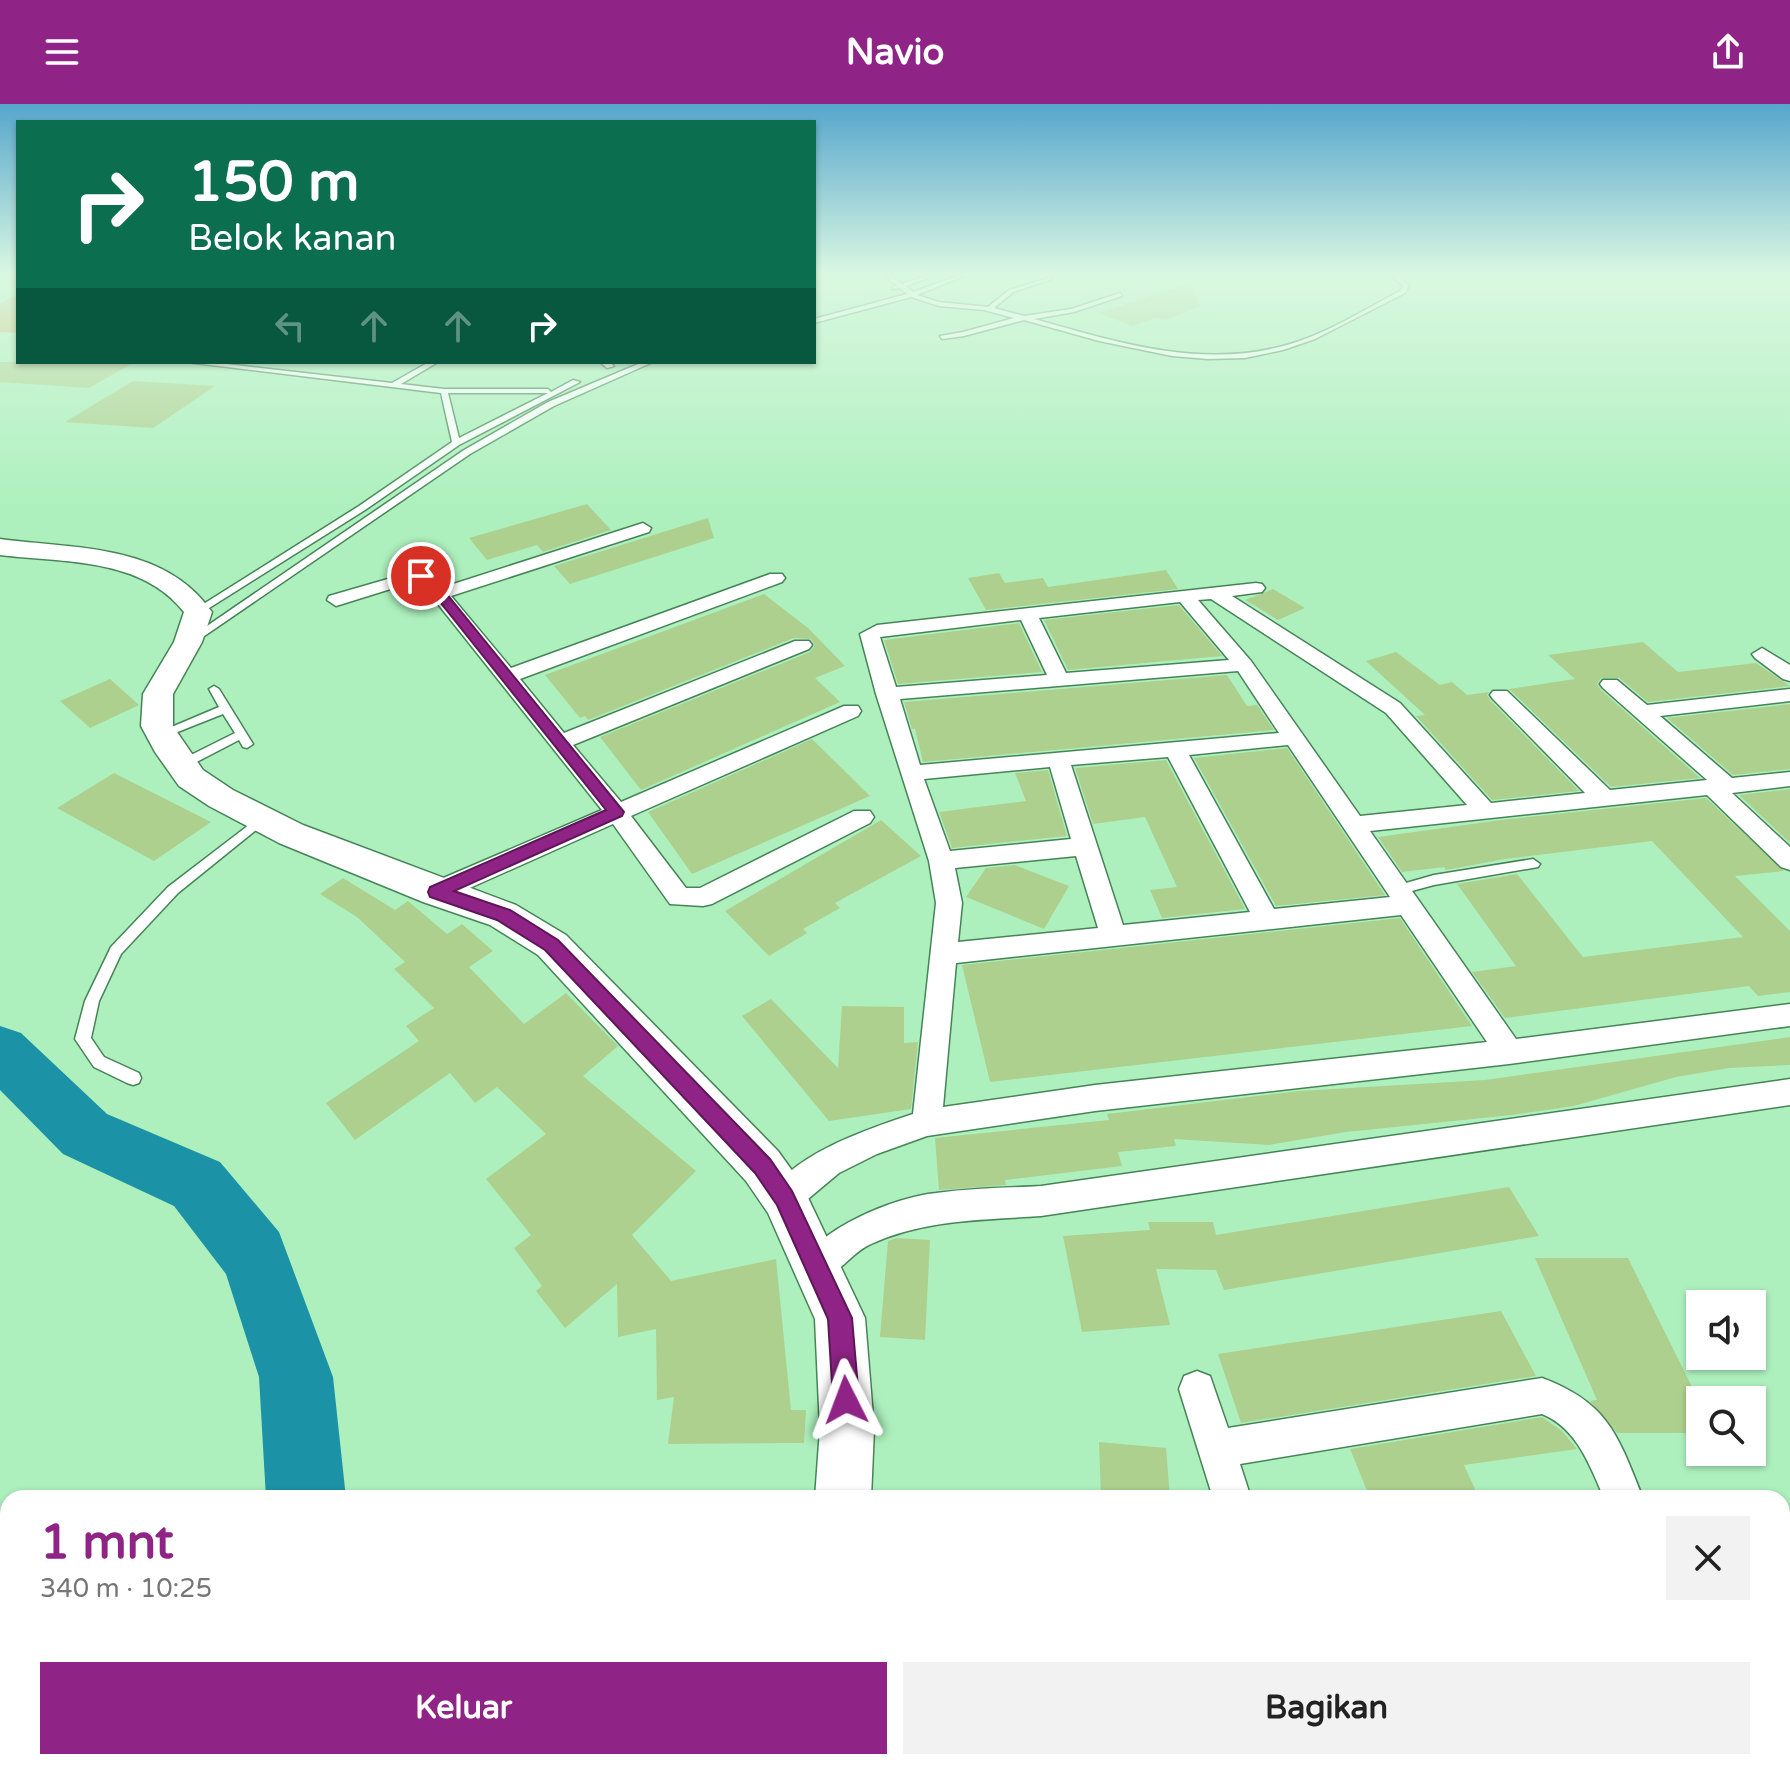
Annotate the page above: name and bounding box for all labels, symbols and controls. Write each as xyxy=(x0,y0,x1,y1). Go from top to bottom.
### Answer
icon: menu xyxy=(40,30,84,74)
icon: share xyxy=(1706,30,1750,74)
text: Navio xyxy=(846,31,944,74)
text: 150 m xyxy=(188,149,359,216)
icon: right xyxy=(56,152,160,256)
text: Belok kanan xyxy=(188,217,397,260)
icon: left xyxy=(268,304,312,348)
icon: ahead xyxy=(352,304,396,348)
icon: ahead xyxy=(436,304,480,348)
icon: right xyxy=(520,304,564,348)
pin xyxy=(387,542,455,610)
icon: arrive xyxy=(399,554,443,598)
map controls xyxy=(1686,1290,1766,1466)
button: sound xyxy=(1686,1290,1766,1370)
position arrow xyxy=(804,1358,888,1442)
button: search xyxy=(1686,1386,1766,1466)
text: 1 mnt xyxy=(40,1514,174,1572)
button: close xyxy=(1666,1516,1750,1600)
text: 340 m · 10:25 xyxy=(40,1573,212,1604)
button: Keluar xyxy=(40,1662,887,1754)
button: Bagikan xyxy=(903,1662,1750,1754)

